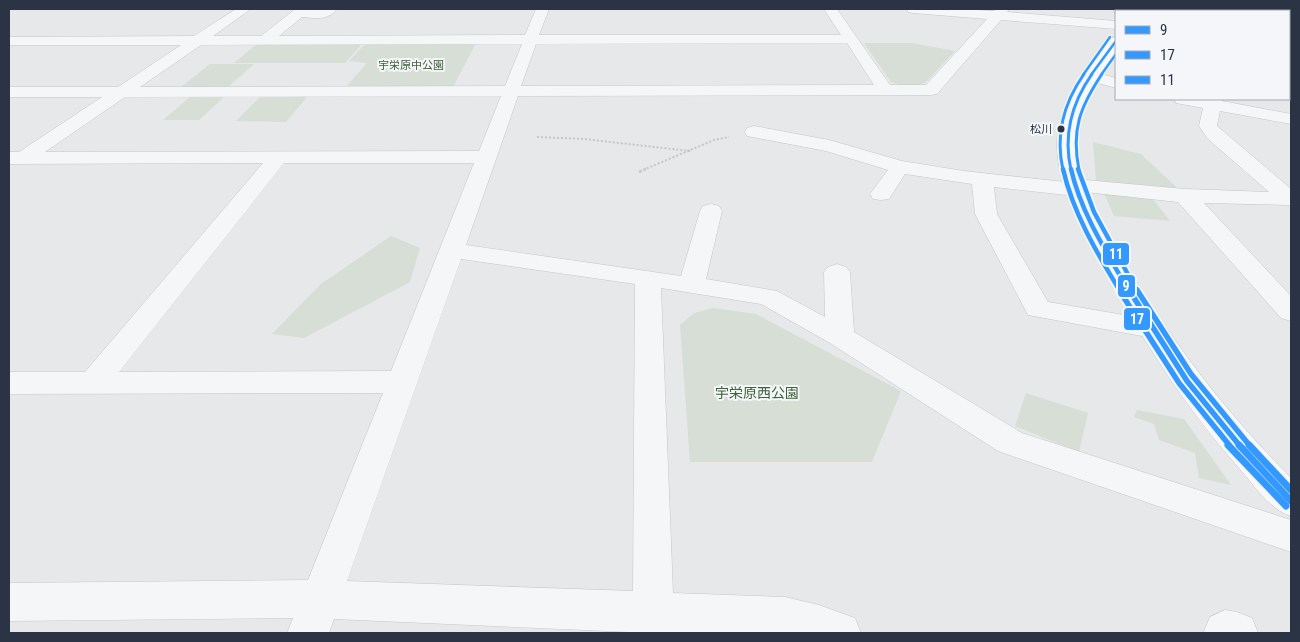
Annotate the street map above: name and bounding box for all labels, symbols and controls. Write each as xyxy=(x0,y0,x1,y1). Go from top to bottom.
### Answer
legend xyxy=(1115,10,1290,100)
text: 9 xyxy=(1160,21,1167,39)
text: 17 xyxy=(1160,46,1175,64)
park label: 宇栄原中公園 xyxy=(378,59,444,72)
text: 11 xyxy=(1160,71,1175,89)
place label: 松川 xyxy=(1030,123,1052,136)
marker: 松川 xyxy=(1056,124,1066,134)
line badge: 11 xyxy=(1102,242,1130,266)
text: 11 xyxy=(1109,246,1123,262)
line badge: 9 xyxy=(1117,274,1136,298)
text: 9 xyxy=(1122,278,1130,294)
line badge: 17 xyxy=(1123,307,1151,331)
text: 17 xyxy=(1130,311,1144,327)
park label: 宇栄原西公園 xyxy=(715,385,799,401)

